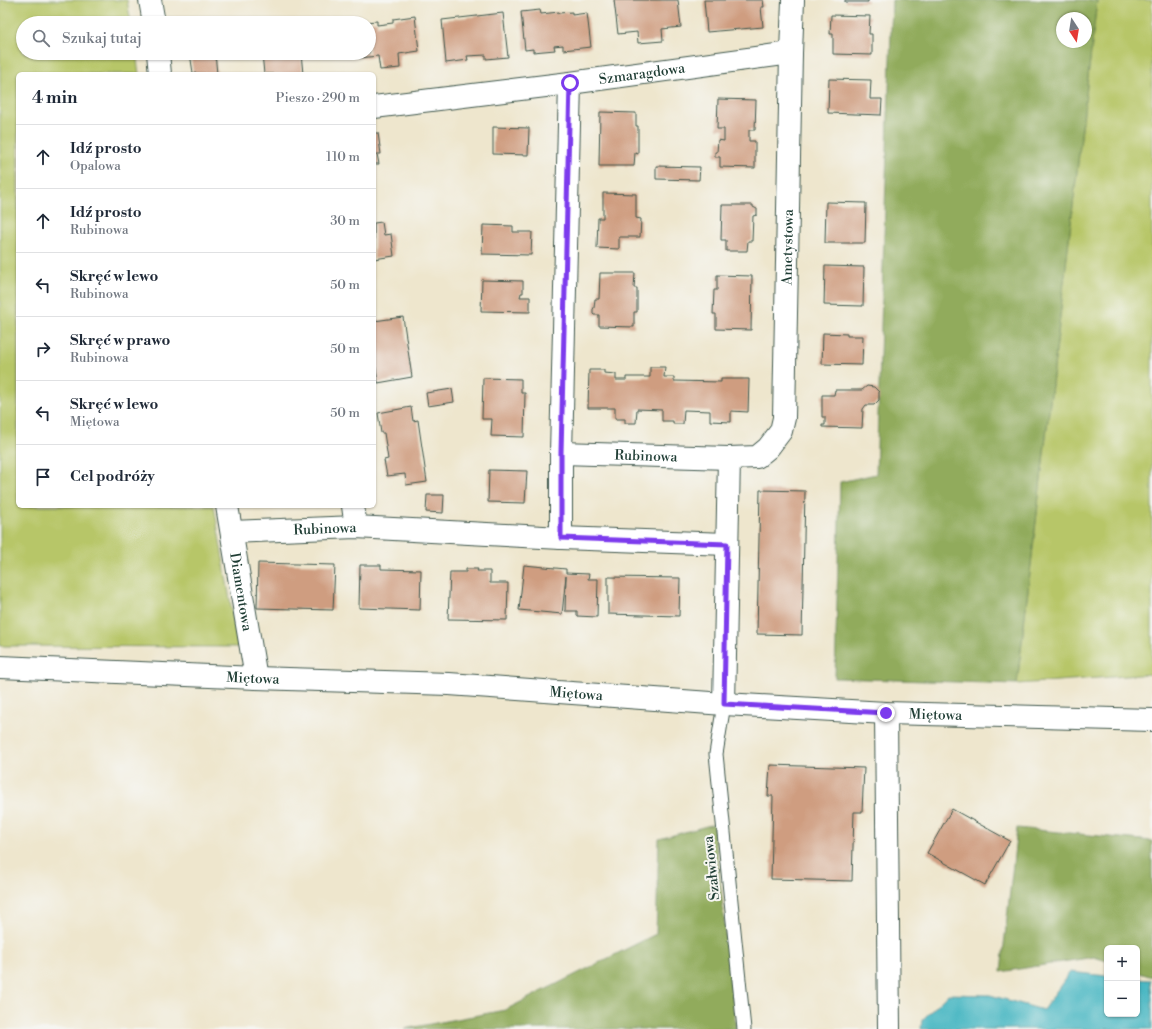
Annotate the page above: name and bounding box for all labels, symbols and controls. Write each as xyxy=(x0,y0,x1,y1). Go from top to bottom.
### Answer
north arrow xyxy=(1056,12,1092,48)
search box xyxy=(16,16,376,60)
icon: search xyxy=(30,27,52,49)
text: Szukaj tutaj xyxy=(62,29,142,48)
street label: Szmaragdowa xyxy=(598,59,687,89)
route start xyxy=(561,74,579,92)
text: 4 min xyxy=(32,87,77,109)
text: Pieszo · 290 m xyxy=(276,90,360,106)
text: Idź prosto xyxy=(70,139,142,158)
icon: ahead xyxy=(32,146,54,168)
text: 110 m xyxy=(326,149,360,165)
text: Opalowa xyxy=(70,158,121,174)
text: Idź prosto xyxy=(70,203,142,222)
street label: Ametystowa xyxy=(779,208,798,286)
icon: ahead xyxy=(32,210,54,232)
text: 30 m xyxy=(330,213,360,229)
text: Rubinowa xyxy=(70,222,129,238)
text: Skręć w lewo xyxy=(70,267,158,286)
icon: left xyxy=(32,274,54,296)
text: 50 m xyxy=(330,277,360,293)
text: Rubinowa xyxy=(70,286,129,302)
text: Skręć w prawo xyxy=(70,331,170,350)
icon: right xyxy=(32,338,54,360)
text: 50 m xyxy=(330,341,360,357)
text: Rubinowa xyxy=(70,350,129,366)
text: Skręć w lewo xyxy=(70,395,158,414)
icon: left xyxy=(32,402,54,424)
text: 50 m xyxy=(330,405,360,421)
text: Miętowa xyxy=(70,414,120,430)
street label: Rubinowa xyxy=(614,447,679,466)
icon: arrive xyxy=(32,466,54,488)
text: Cel podróży xyxy=(70,467,155,486)
street label: Rubinowa xyxy=(293,519,358,540)
street label: Diamentowa xyxy=(225,551,256,634)
street label: Miętowa xyxy=(226,669,281,689)
street label: Miętowa xyxy=(549,683,604,705)
route end xyxy=(877,704,895,722)
street label: Miętowa xyxy=(909,706,963,725)
street label: Szałwiowa xyxy=(700,834,724,901)
map controls xyxy=(1104,945,1140,1017)
button: + xyxy=(1104,945,1140,981)
button: − xyxy=(1104,981,1140,1017)

